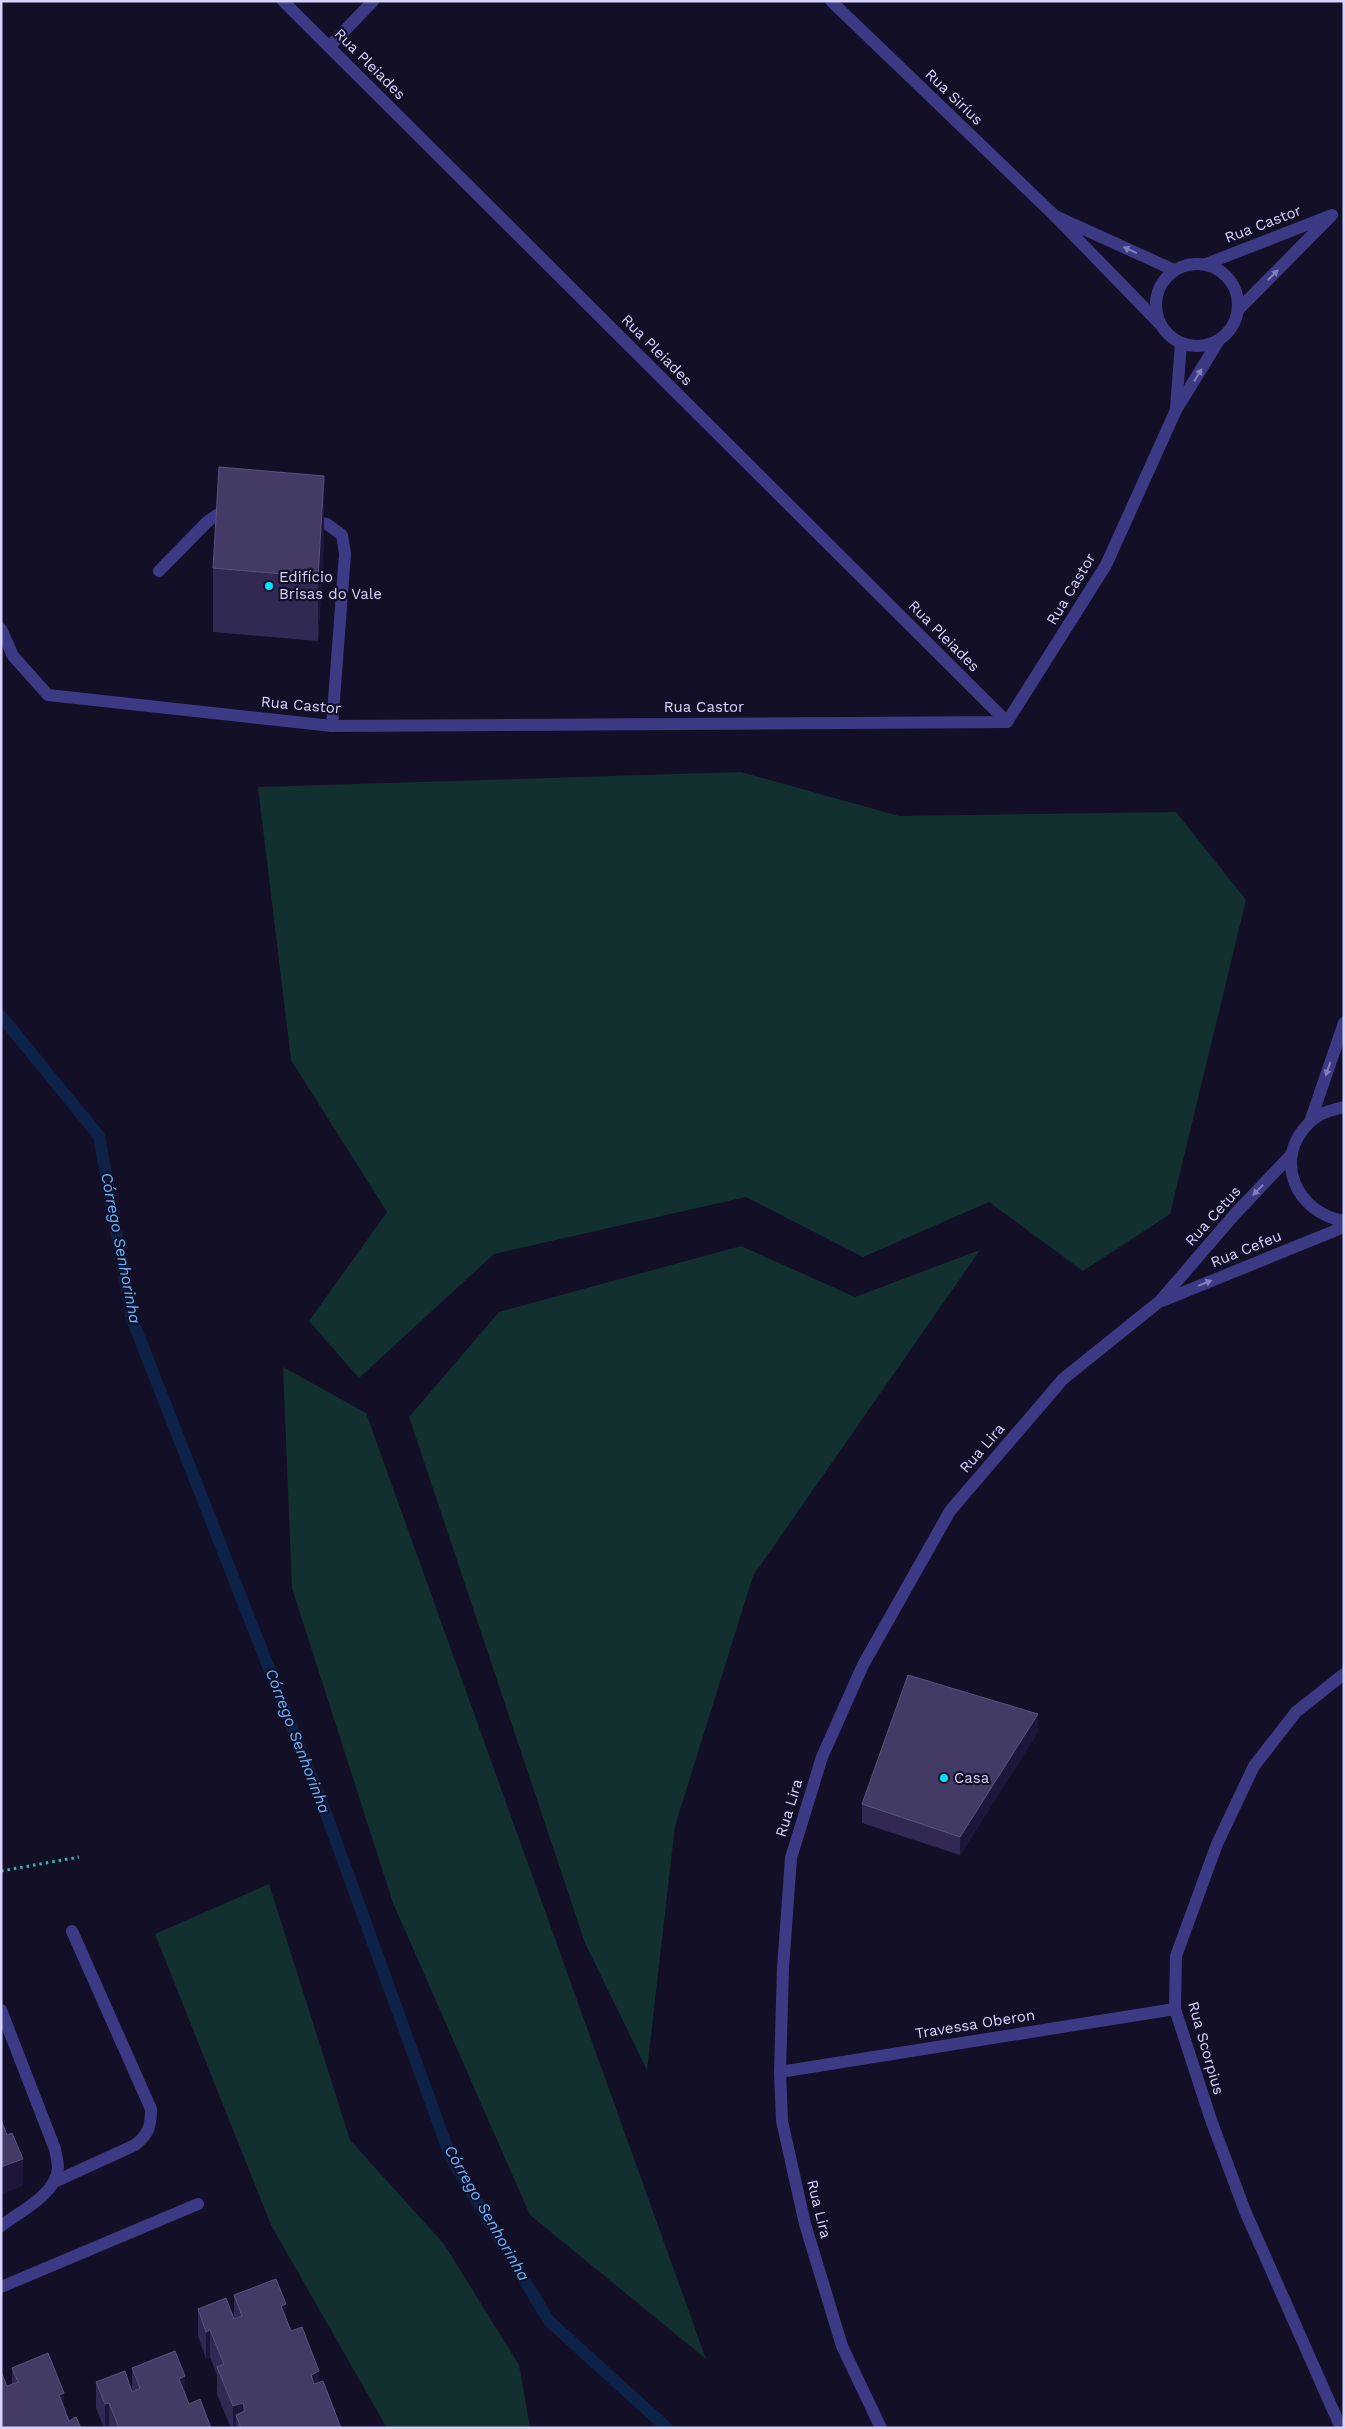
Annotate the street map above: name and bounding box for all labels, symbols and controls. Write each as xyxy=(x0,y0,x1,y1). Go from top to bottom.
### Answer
street label: Rua Pleiades xyxy=(331,25,409,103)
street label: Rua Siríus xyxy=(921,65,987,129)
street label: Rua Castor xyxy=(1222,201,1304,247)
one-way arrow xyxy=(1123,246,1137,254)
one-way arrow xyxy=(1267,269,1279,281)
street label: Rua Pleiades xyxy=(618,311,696,389)
one-way arrow xyxy=(1193,369,1202,382)
street label: Rua Castor xyxy=(1043,550,1099,628)
place label: Edifício Brisas do Vale xyxy=(279,568,382,603)
marker: Edifício Brisas do Vale xyxy=(263,580,275,592)
street label: Rua Pleiades xyxy=(905,597,983,675)
street label: Rua Castor xyxy=(260,693,342,717)
street label: Rua Castor xyxy=(664,698,744,716)
one-way arrow xyxy=(1324,1062,1332,1077)
water label: Córrego Senhorinha xyxy=(97,1171,145,1325)
street label: Rua Cetus xyxy=(1181,1182,1245,1250)
one-way arrow xyxy=(1252,1183,1264,1195)
street label: Rua Cefeu xyxy=(1208,1227,1284,1271)
one-way arrow xyxy=(1198,1279,1213,1287)
street label: Rua Lira xyxy=(956,1419,1009,1476)
water label: Córrego Senhorinha xyxy=(262,1666,334,1816)
place label: Casa xyxy=(954,1769,990,1787)
marker: Casa xyxy=(938,1772,950,1784)
street label: Rua Lira xyxy=(772,1776,806,1839)
street label: Rua Scorpius xyxy=(1184,1999,1228,2097)
street label: Travessa Oberon xyxy=(914,2006,1036,2042)
water label: Córrego Senhorinha xyxy=(440,2142,534,2284)
street label: Rua Lira xyxy=(803,2178,835,2241)

